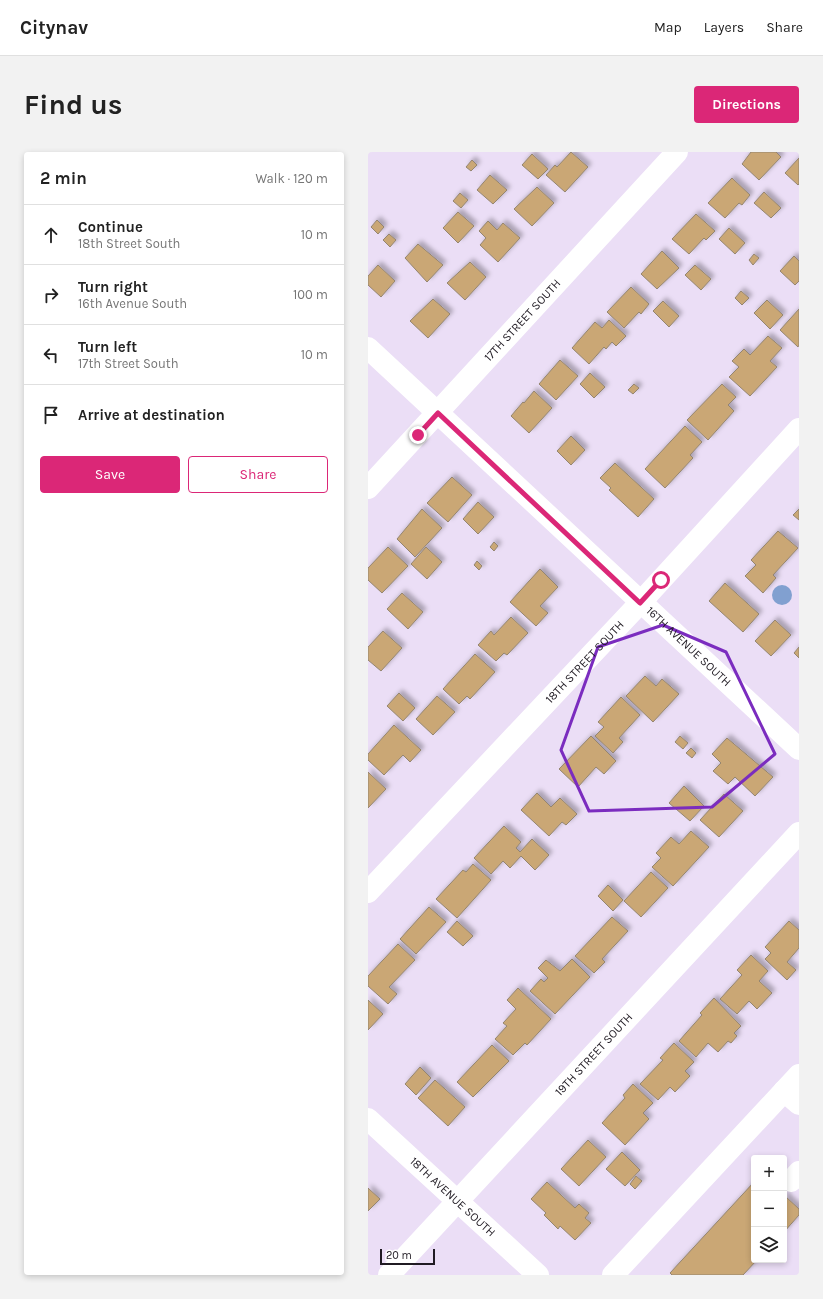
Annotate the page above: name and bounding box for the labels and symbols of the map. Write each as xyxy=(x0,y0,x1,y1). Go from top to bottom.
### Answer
street label: 17TH STREET SOUTH xyxy=(481,276,564,364)
route end xyxy=(409,426,427,444)
route start xyxy=(652,571,670,589)
street label: 16TH AVENUE SOUTH xyxy=(643,604,734,689)
street label: 18TH STREET SOUTH xyxy=(542,618,627,706)
street label: 19TH STREET SOUTH xyxy=(552,1010,635,1099)
street label: 18TH AVENUE SOUTH xyxy=(407,1154,498,1239)
scale bar xyxy=(380,1247,435,1266)

